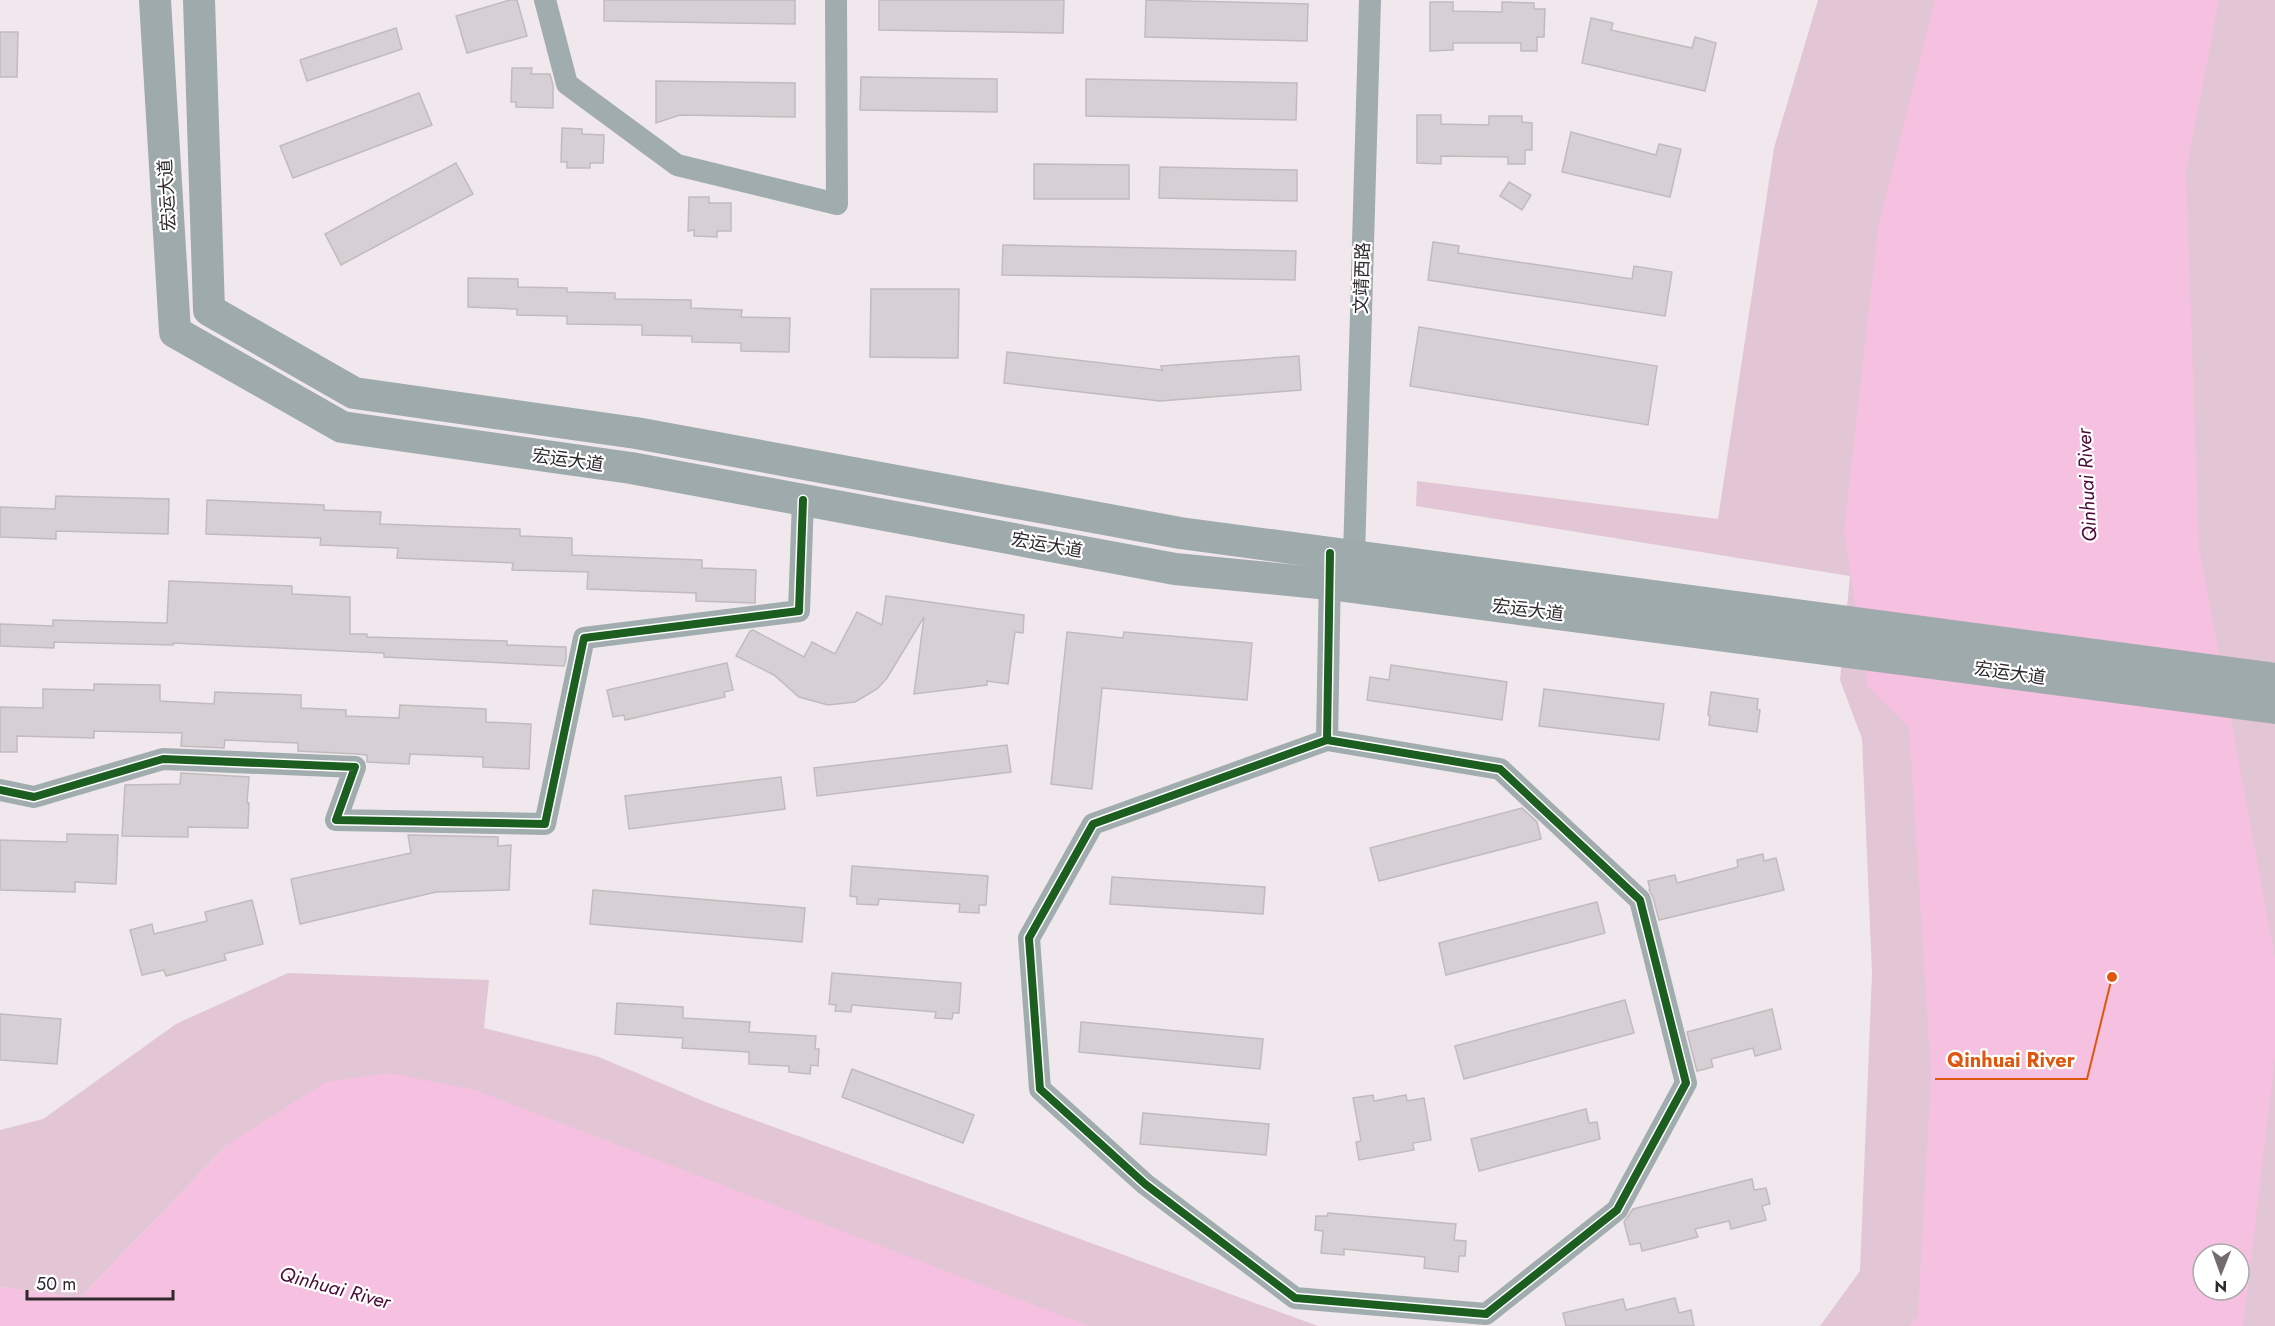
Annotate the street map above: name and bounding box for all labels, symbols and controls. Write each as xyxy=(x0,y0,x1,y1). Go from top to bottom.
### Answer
street label: 宏运大道 xyxy=(152,158,182,232)
street label: 文靖西路 xyxy=(1348,242,1376,314)
water label: Qinhuai River xyxy=(2069,426,2104,543)
street label: 宏运大道 xyxy=(531,442,605,478)
street label: 宏运大道 xyxy=(1009,526,1085,564)
street label: 宏运大道 xyxy=(1491,593,1565,627)
street label: 宏运大道 xyxy=(1973,655,2047,691)
callout: Qinhuai River xyxy=(1935,1041,2087,1079)
text: Qinhuai River xyxy=(1947,1046,2076,1075)
north arrow xyxy=(2191,1242,2251,1302)
water label: Qinhuai River xyxy=(276,1259,395,1317)
scale bar xyxy=(27,1263,172,1301)
text: 50 m xyxy=(36,1271,76,1297)
text: N xyxy=(2214,1275,2227,1298)

